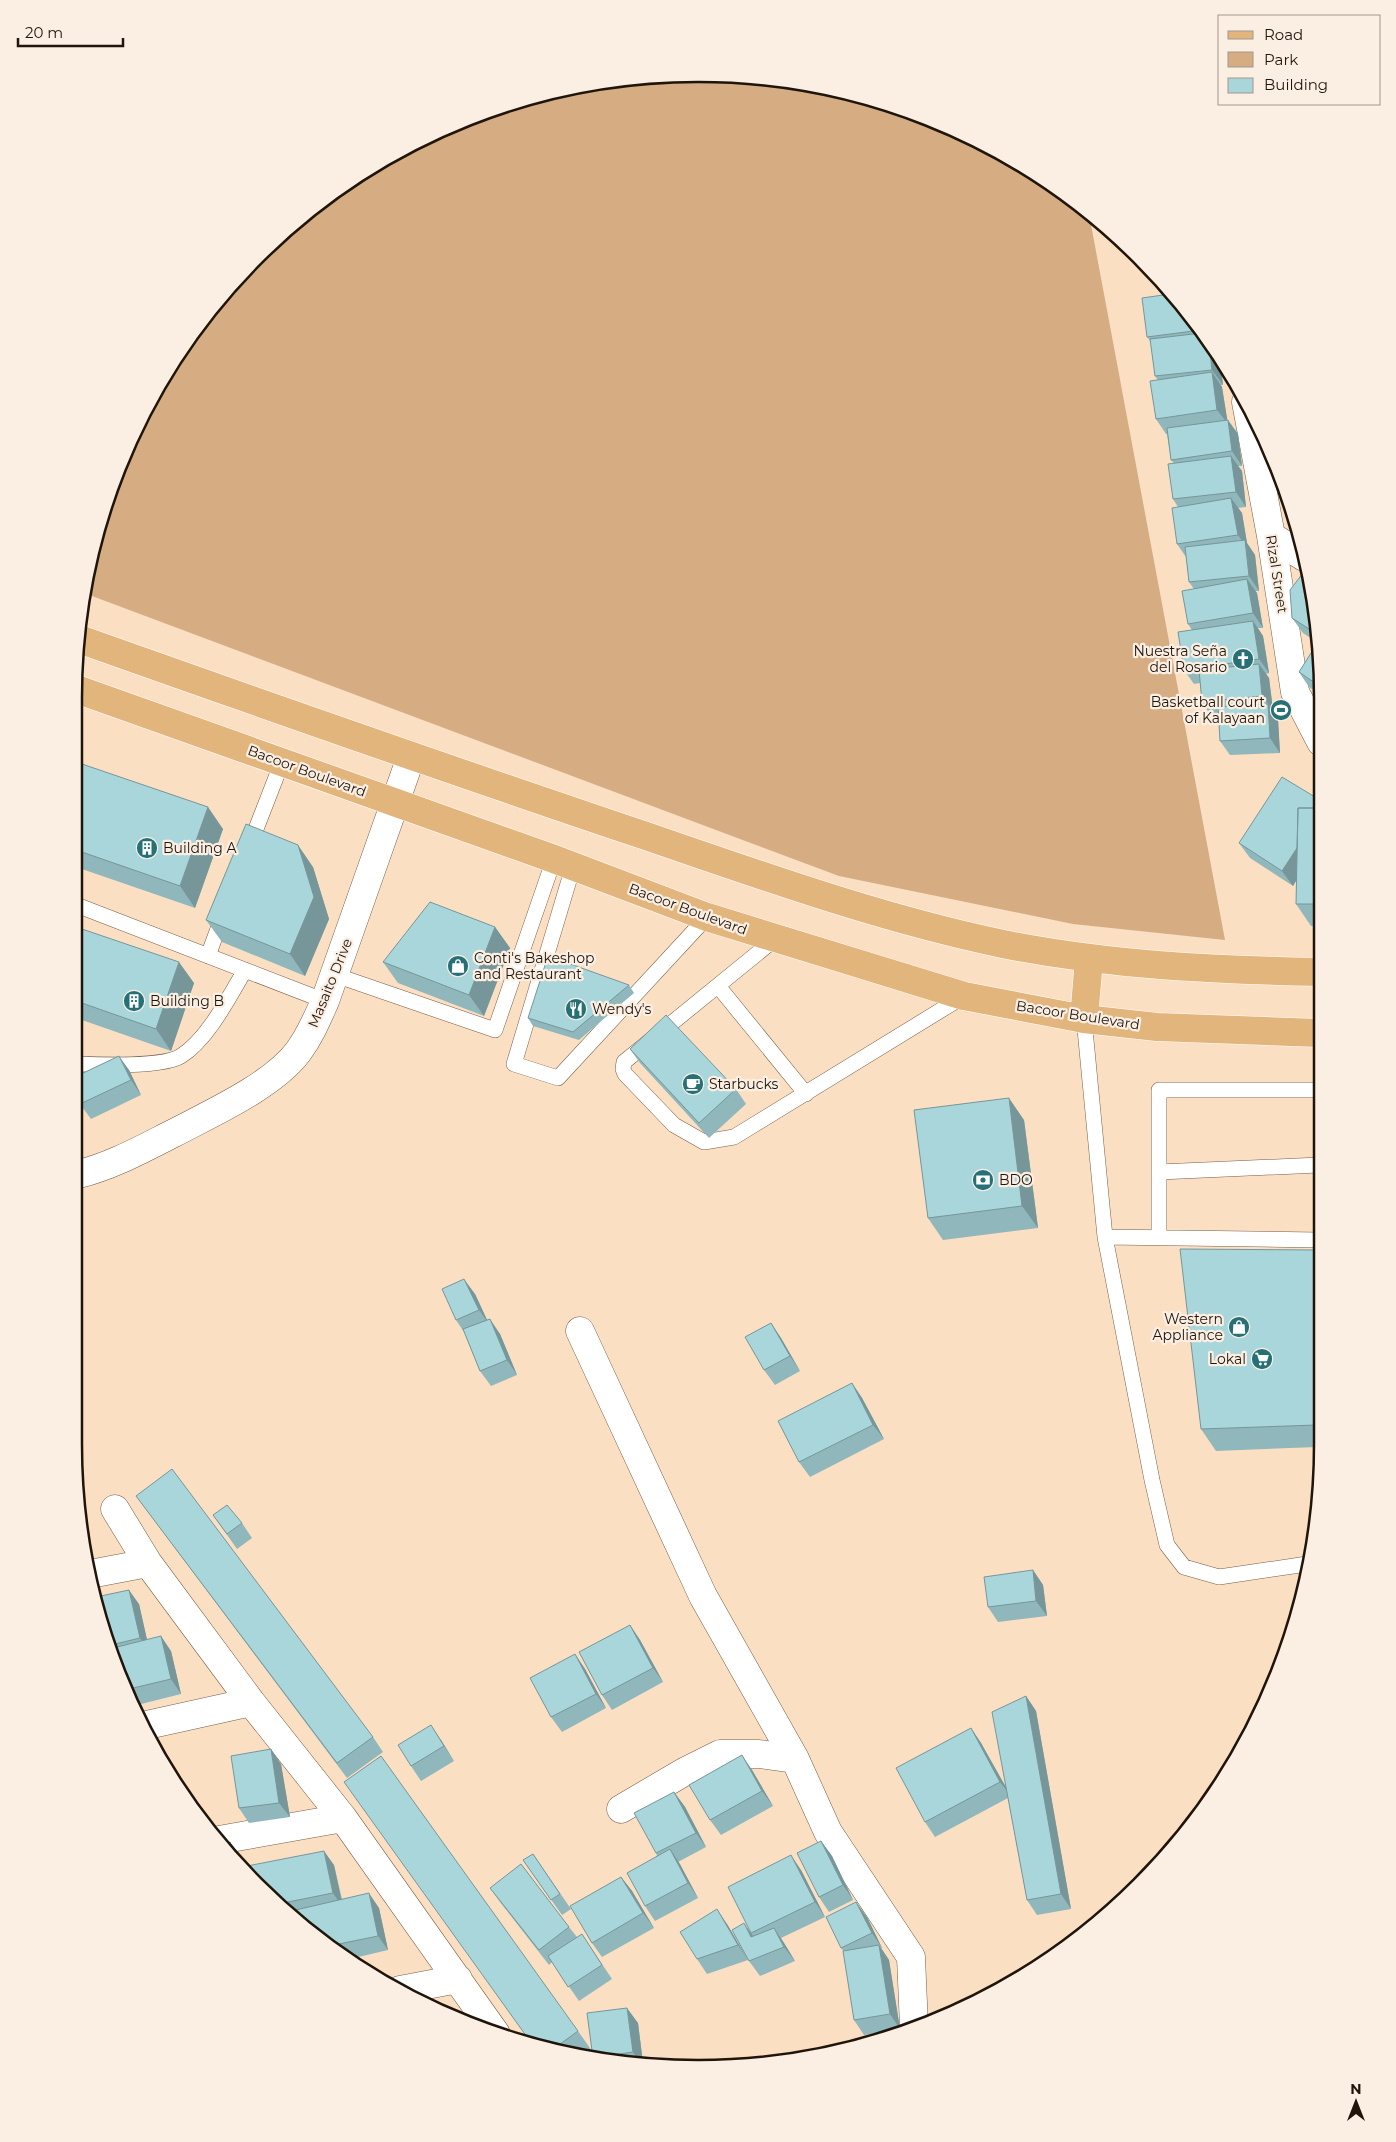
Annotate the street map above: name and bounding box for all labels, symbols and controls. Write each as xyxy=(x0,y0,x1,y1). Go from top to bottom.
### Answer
scale bar xyxy=(18,15,122,47)
legend xyxy=(1218,15,1381,105)
text: 20 m xyxy=(25,23,63,42)
text: Road xyxy=(1264,25,1303,44)
text: Park xyxy=(1264,50,1298,69)
text: Building xyxy=(1264,75,1328,94)
street label: Rizal Street xyxy=(1262,534,1292,615)
place label: Nuestra Seña del Rosario xyxy=(1133,642,1227,676)
church icon: Nuestra Seña del Rosario xyxy=(1231,647,1255,671)
place label: Basketball court of Kalayaan xyxy=(1151,693,1265,727)
sports icon: Basketball court of Kalayaan xyxy=(1269,698,1293,722)
street label: Bacoor Boulevard xyxy=(245,741,369,801)
building icon: Building A xyxy=(135,836,159,860)
place label: Building A xyxy=(163,839,237,857)
street label: Bacoor Boulevard xyxy=(626,879,750,939)
street label: Masaito Drive xyxy=(304,936,356,1030)
place label: Conti's Bakeshop and Restaurant xyxy=(474,949,595,983)
shop icon: Conti's Bakeshop and Restaurant xyxy=(446,954,470,978)
building icon: Building B xyxy=(122,989,146,1013)
place label: Building B xyxy=(150,992,224,1010)
street label: Bacoor Boulevard xyxy=(1015,996,1141,1034)
restaurant icon: Wendy's xyxy=(564,997,588,1021)
place label: Wendy's xyxy=(592,1000,652,1018)
cafe icon: Starbucks xyxy=(681,1072,705,1096)
place label: Starbucks xyxy=(709,1075,779,1093)
bank icon: BDO xyxy=(971,1168,995,1192)
place label: BDO xyxy=(999,1171,1033,1189)
place label: Western Appliance xyxy=(1153,1310,1223,1344)
shop icon: Western Appliance xyxy=(1227,1315,1251,1339)
supermarket icon: Lokal xyxy=(1250,1347,1274,1371)
place label: Lokal xyxy=(1209,1350,1246,1368)
north arrow xyxy=(1331,2077,1381,2127)
text: N xyxy=(1350,2080,1362,2098)

